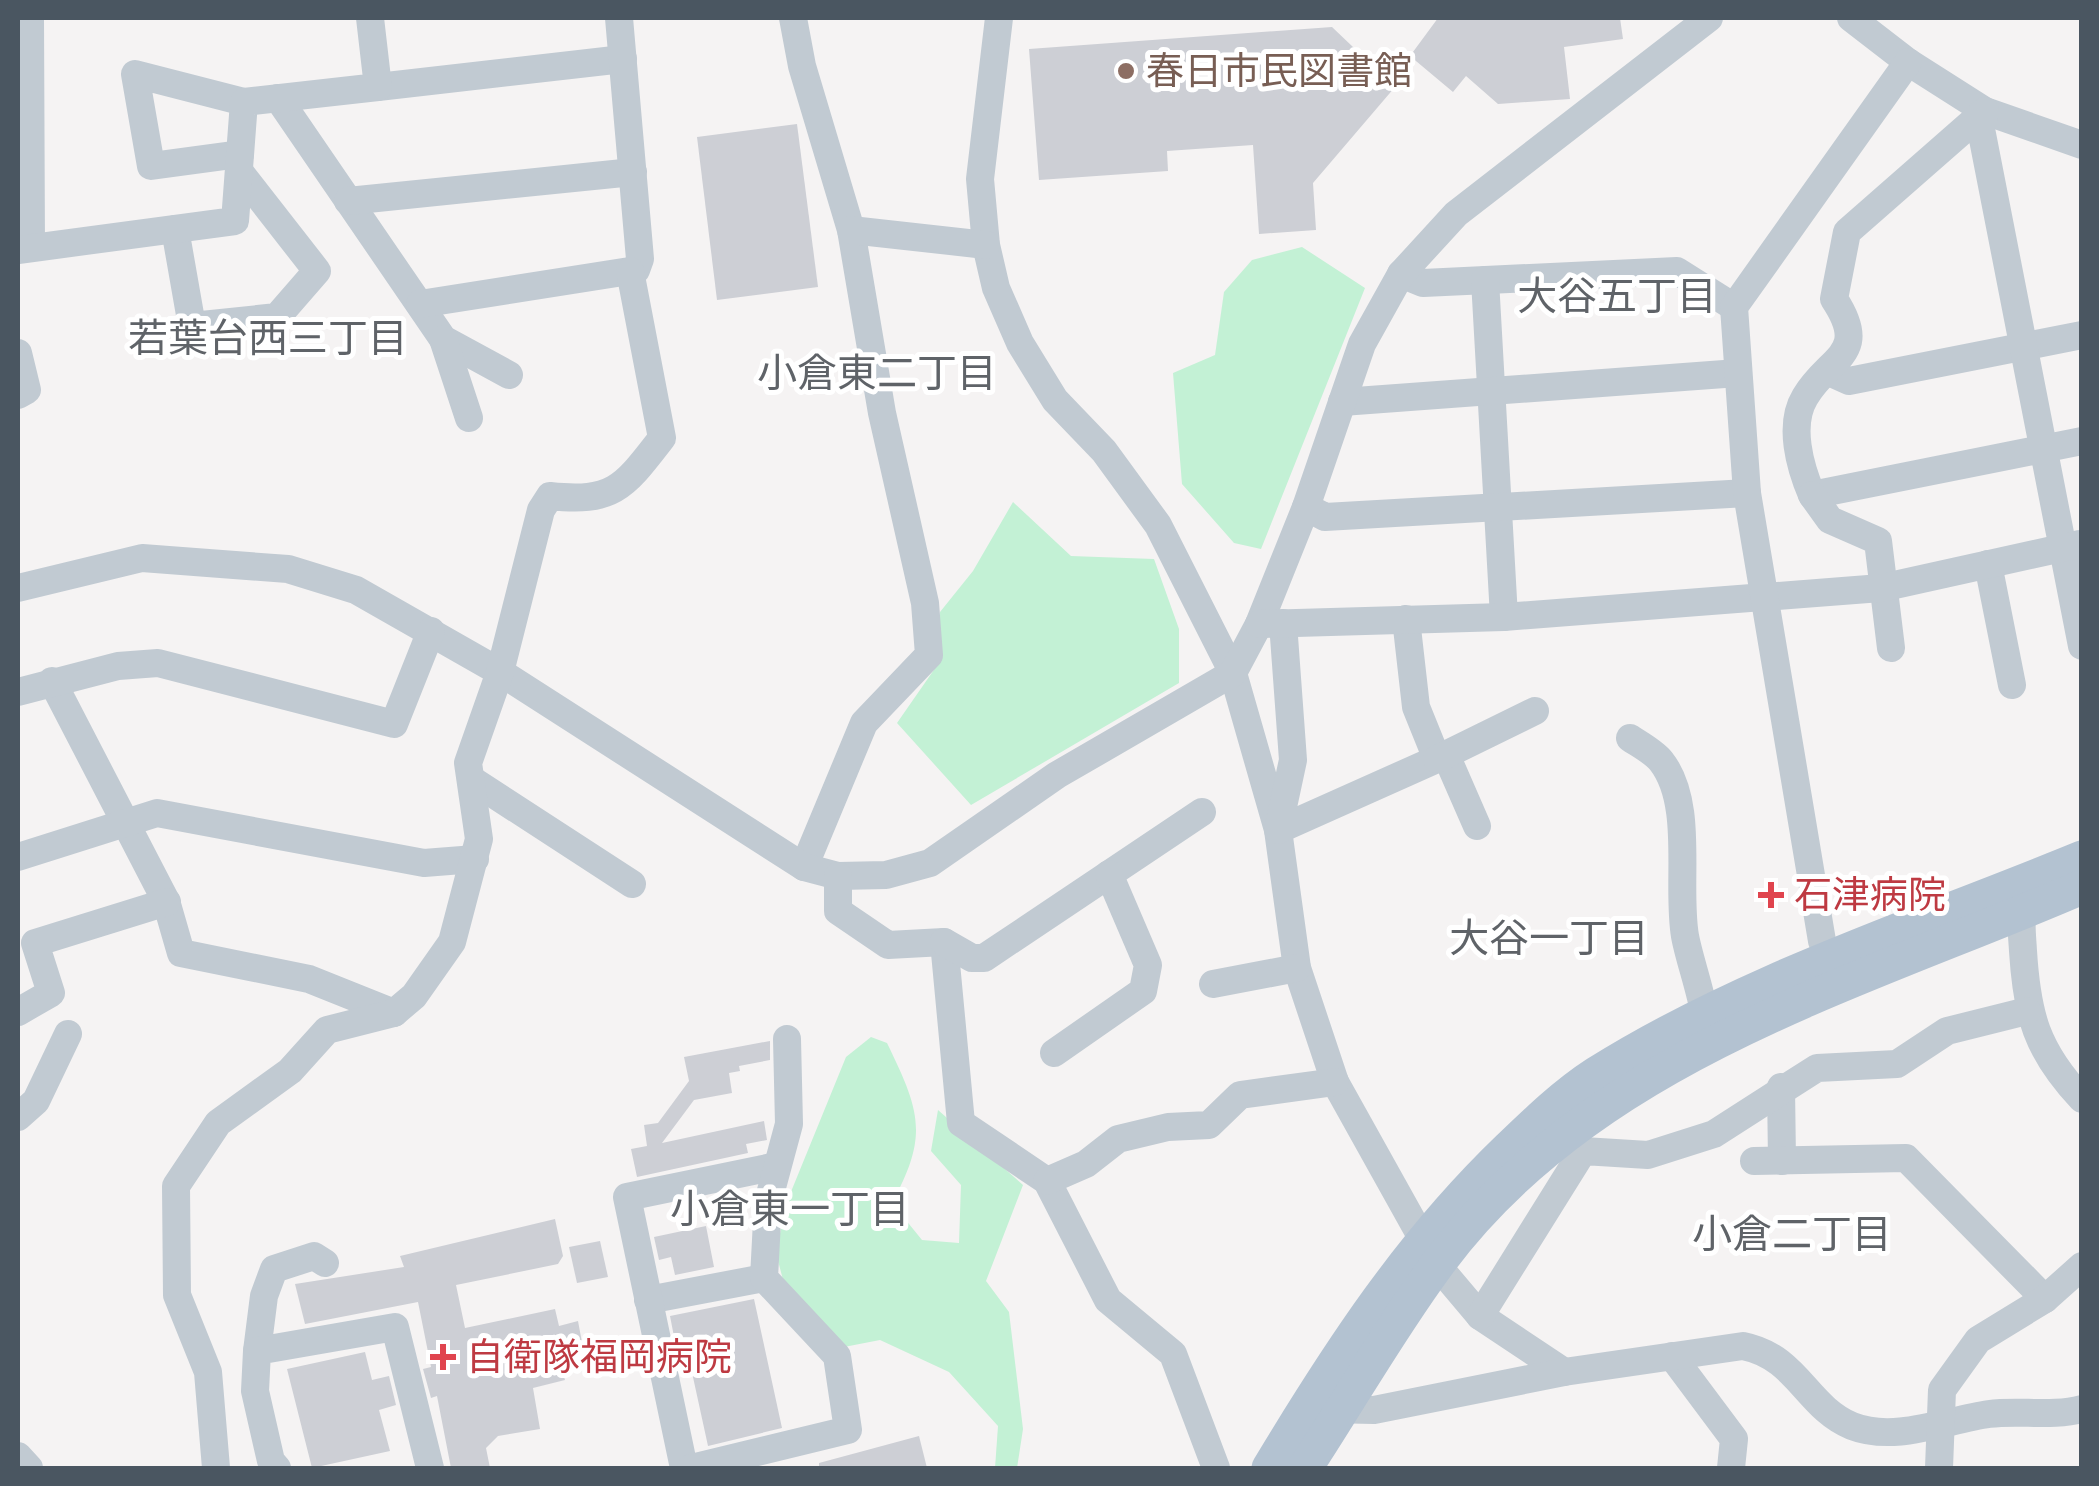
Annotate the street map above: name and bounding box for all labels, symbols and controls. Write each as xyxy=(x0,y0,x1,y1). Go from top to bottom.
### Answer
place label: 春日市民図書館 xyxy=(1146,48,1412,94)
marker: 春日市民図書館 xyxy=(1115,60,1137,82)
district label: 大谷五丁目 xyxy=(1517,272,1717,320)
district label: 若葉台西三丁目 xyxy=(128,314,408,362)
district label: 小倉東二丁目 xyxy=(757,349,997,397)
place label: 石津病院 xyxy=(1794,872,1946,918)
marker: 石津病院 xyxy=(1758,882,1784,908)
district label: 大谷一丁目 xyxy=(1449,914,1649,962)
district label: 小倉東一丁目 xyxy=(670,1185,910,1233)
district label: 小倉二丁目 xyxy=(1692,1210,1892,1258)
place label: 自衛隊福岡病院 xyxy=(466,1334,732,1380)
marker: 自衛隊福岡病院 xyxy=(430,1344,456,1370)

